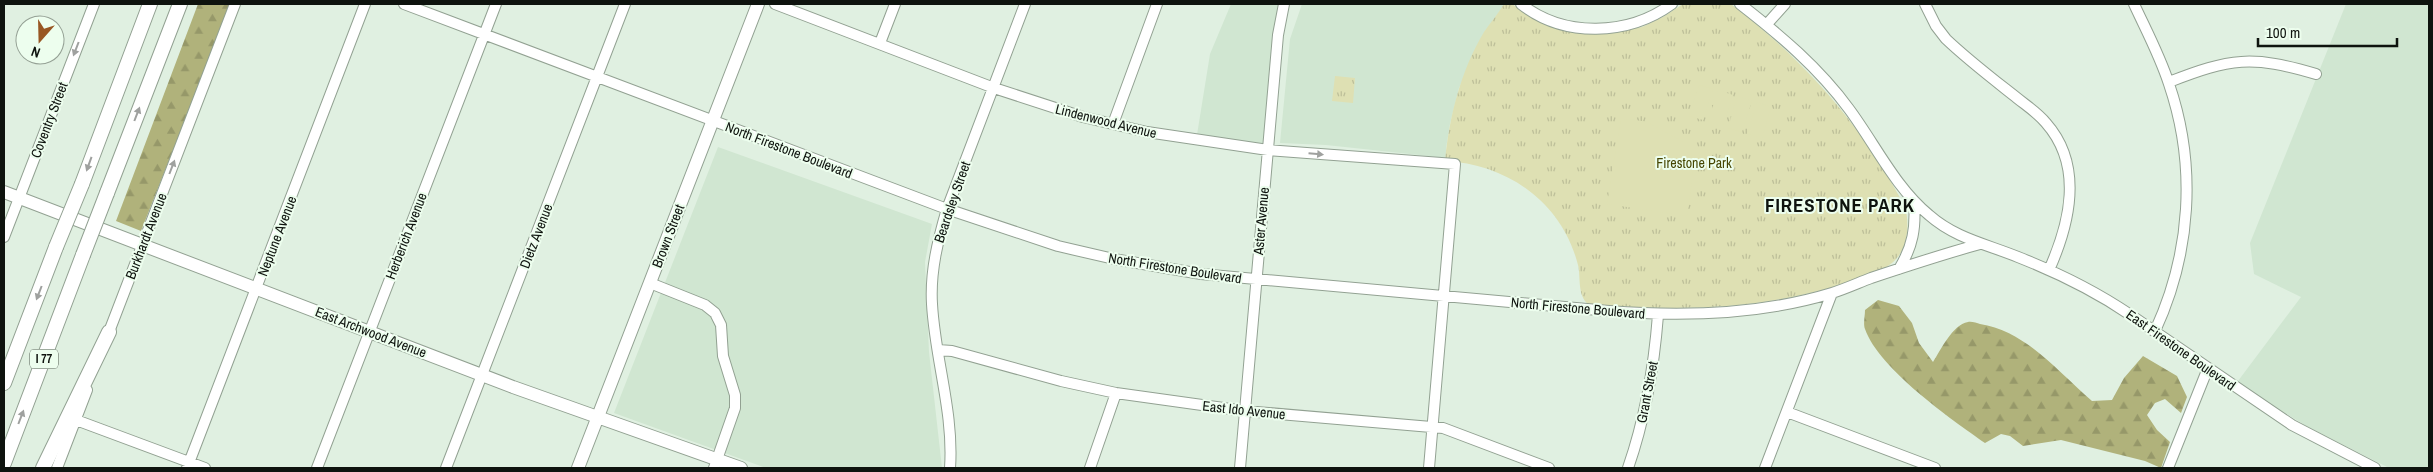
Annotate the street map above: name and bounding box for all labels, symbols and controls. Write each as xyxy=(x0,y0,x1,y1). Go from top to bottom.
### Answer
north arrow xyxy=(15,15,65,65)
scale bar xyxy=(2258,15,2397,47)
text: 100 m xyxy=(2266,22,2300,43)
text: N xyxy=(29,42,43,62)
one-way arrow xyxy=(72,42,80,56)
street label: Coventry Street xyxy=(26,80,72,160)
street label: Lindenwood Avenue xyxy=(1053,100,1159,142)
one-way arrow xyxy=(134,107,141,122)
street label: North Firestone Boulevard xyxy=(723,117,855,183)
one-way arrow xyxy=(1309,150,1325,158)
park label: Firestone Park xyxy=(1656,154,1732,172)
one-way arrow xyxy=(85,157,93,172)
one-way arrow xyxy=(168,159,176,174)
street label: Beardsley Street xyxy=(930,159,974,245)
street label: Aster Avenue xyxy=(1249,186,1273,257)
street label: Burkhardt Avenue xyxy=(121,190,171,282)
street label: Herberich Avenue xyxy=(381,190,431,282)
district label: FIRESTONE PARK xyxy=(1765,192,1915,218)
street label: Neptune Avenue xyxy=(253,193,301,279)
street label: Dietz Avenue xyxy=(515,201,557,271)
street label: Brown Street xyxy=(648,202,688,270)
street label: North Firestone Boulevard xyxy=(1107,249,1243,287)
one-way arrow xyxy=(35,286,43,301)
street label: North Firestone Boulevard xyxy=(1510,293,1646,323)
street label: East Archwood Avenue xyxy=(313,302,429,362)
street label: East Firestone Boulevard xyxy=(2123,305,2239,395)
road number: I 77 xyxy=(30,349,58,368)
street label: Grant Street xyxy=(1632,360,1662,424)
street label: East Ido Avenue xyxy=(1202,397,1286,423)
one-way arrow xyxy=(17,409,25,424)

